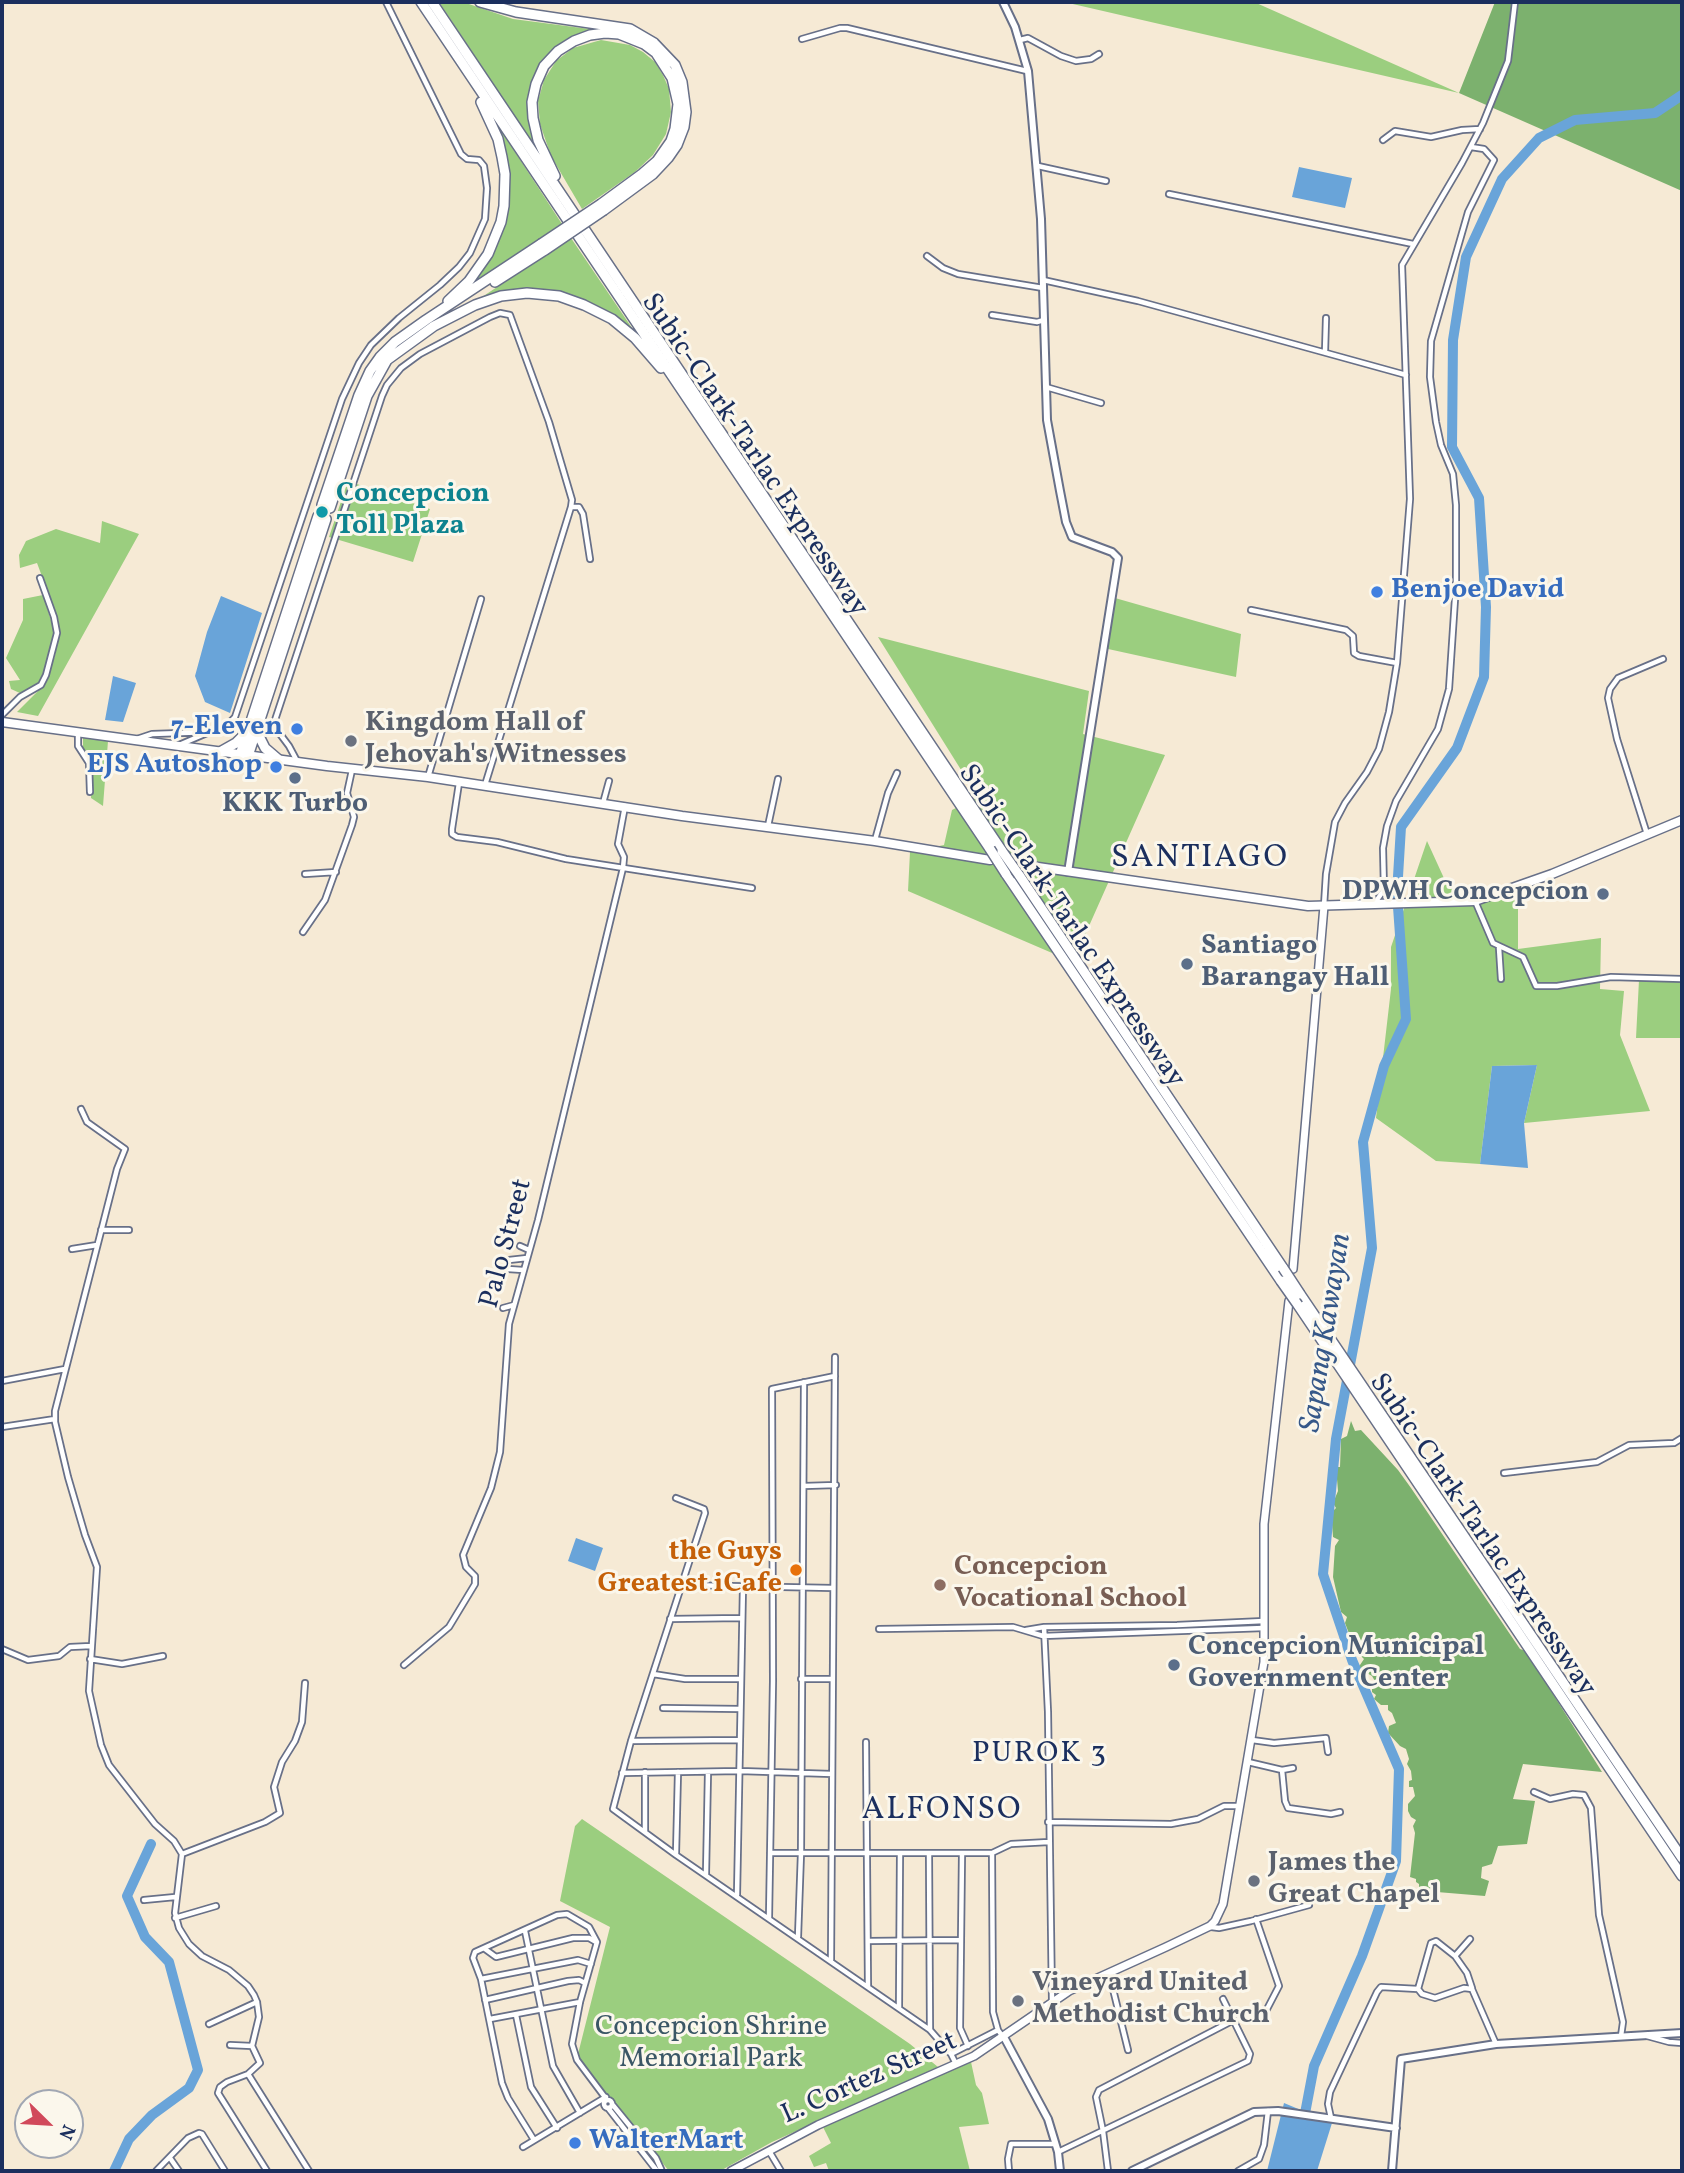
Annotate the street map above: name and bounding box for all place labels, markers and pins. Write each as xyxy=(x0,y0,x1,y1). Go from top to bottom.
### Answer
place label: Concepcion Toll Plaza xyxy=(336,479,490,545)
marker: Concepcion Toll Plaza xyxy=(314,504,330,520)
place label: Benjoe David xyxy=(1391,575,1564,609)
marker: Benjoe David xyxy=(1369,584,1385,600)
place label: Kingdom Hall of Jehovah's Witnesses xyxy=(365,708,627,774)
place label: 7-Eleven xyxy=(171,712,283,746)
marker: 7-Eleven xyxy=(289,721,305,737)
marker: Kingdom Hall of Jehovah's Witnesses xyxy=(343,733,359,749)
place label: EJS Autoshop xyxy=(86,750,262,784)
marker: EJS Autoshop xyxy=(268,759,284,775)
marker: KKK Turbo xyxy=(287,770,303,786)
place label: KKK Turbo xyxy=(222,789,368,823)
place label: DPWH Concepcion xyxy=(1342,877,1589,911)
marker: DPWH Concepcion xyxy=(1595,886,1611,902)
place label: Santiago Barangay Hall xyxy=(1201,931,1389,997)
marker: Santiago Barangay Hall xyxy=(1179,956,1195,972)
place label: the Guys Greatest iCafe xyxy=(597,1537,782,1603)
place label: Concepcion Vocational School xyxy=(954,1552,1187,1618)
marker: the Guys Greatest iCafe xyxy=(788,1562,804,1578)
marker: Concepcion Vocational School xyxy=(932,1577,948,1593)
place label: Concepcion Municipal Government Center xyxy=(1188,1632,1484,1698)
marker: Concepcion Municipal Government Center xyxy=(1166,1657,1182,1673)
place label: James the Great Chapel xyxy=(1268,1848,1440,1914)
marker: James the Great Chapel xyxy=(1246,1873,1262,1889)
place label: Vineyard United Methodist Church xyxy=(1032,1968,1270,2034)
marker: Vineyard United Methodist Church xyxy=(1010,1993,1026,2009)
place label: WalterMart xyxy=(589,2126,744,2160)
marker: WalterMart xyxy=(567,2135,583,2151)

